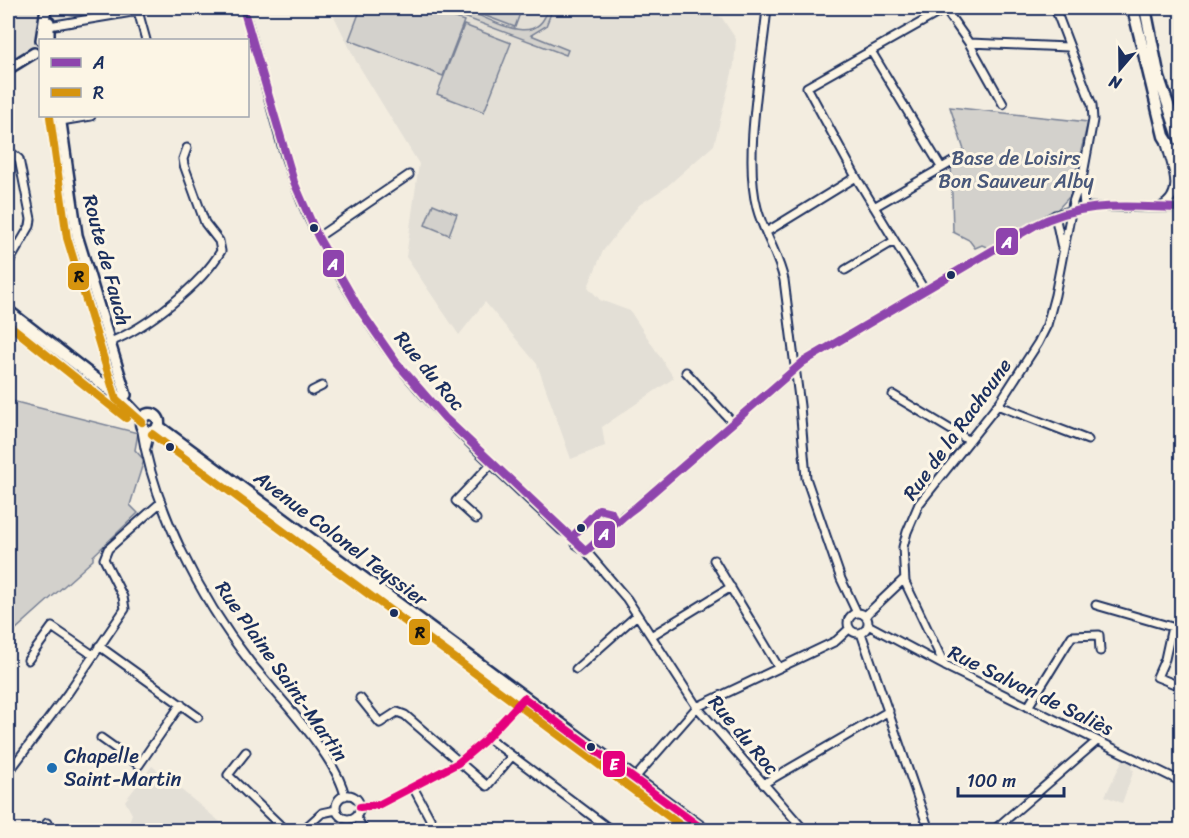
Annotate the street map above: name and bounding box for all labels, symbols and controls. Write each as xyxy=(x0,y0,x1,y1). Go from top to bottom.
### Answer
legend xyxy=(39,39,249,117)
north arrow xyxy=(1090,39,1150,99)
text: A xyxy=(92,47,105,79)
text: N xyxy=(1104,67,1126,98)
text: R xyxy=(93,77,104,109)
park label: Base de Loisirs Bon Sauveur Alby xyxy=(938,141,1095,199)
street label: Route de Fauch xyxy=(78,192,136,328)
unlabelled marker xyxy=(308,222,320,234)
line badge: A xyxy=(995,227,1019,256)
text: A xyxy=(1001,228,1012,257)
line badge: A xyxy=(322,249,345,278)
text: A xyxy=(327,250,338,279)
line badge: R xyxy=(67,262,90,291)
unlabelled marker xyxy=(945,269,957,281)
street label: Rue du Roc xyxy=(385,323,474,420)
street label: Rue de la Rachoune xyxy=(894,351,1021,508)
unlabelled marker xyxy=(164,441,176,453)
street label: Avenue Colonel Teyssier xyxy=(245,460,436,616)
line badge: A xyxy=(593,520,616,549)
text: A xyxy=(598,520,609,549)
unlabelled marker xyxy=(575,522,587,534)
street label: Rue Plaine Saint-Martin xyxy=(206,573,358,769)
unlabelled marker xyxy=(388,607,400,619)
line badge: R xyxy=(408,618,431,646)
text: R xyxy=(414,618,425,647)
street label: Rue Salvan de Saliès xyxy=(942,635,1120,746)
street label: Rue du Roc xyxy=(699,687,788,784)
place label: Chapelle Saint-Martin xyxy=(64,739,182,797)
unlabelled marker xyxy=(585,741,597,753)
line badge: E xyxy=(602,750,626,778)
text: E xyxy=(610,750,620,779)
scale bar xyxy=(958,760,1064,798)
marker: Chapelle Saint-Martin xyxy=(45,761,59,775)
text: 100 m xyxy=(967,765,1016,797)

